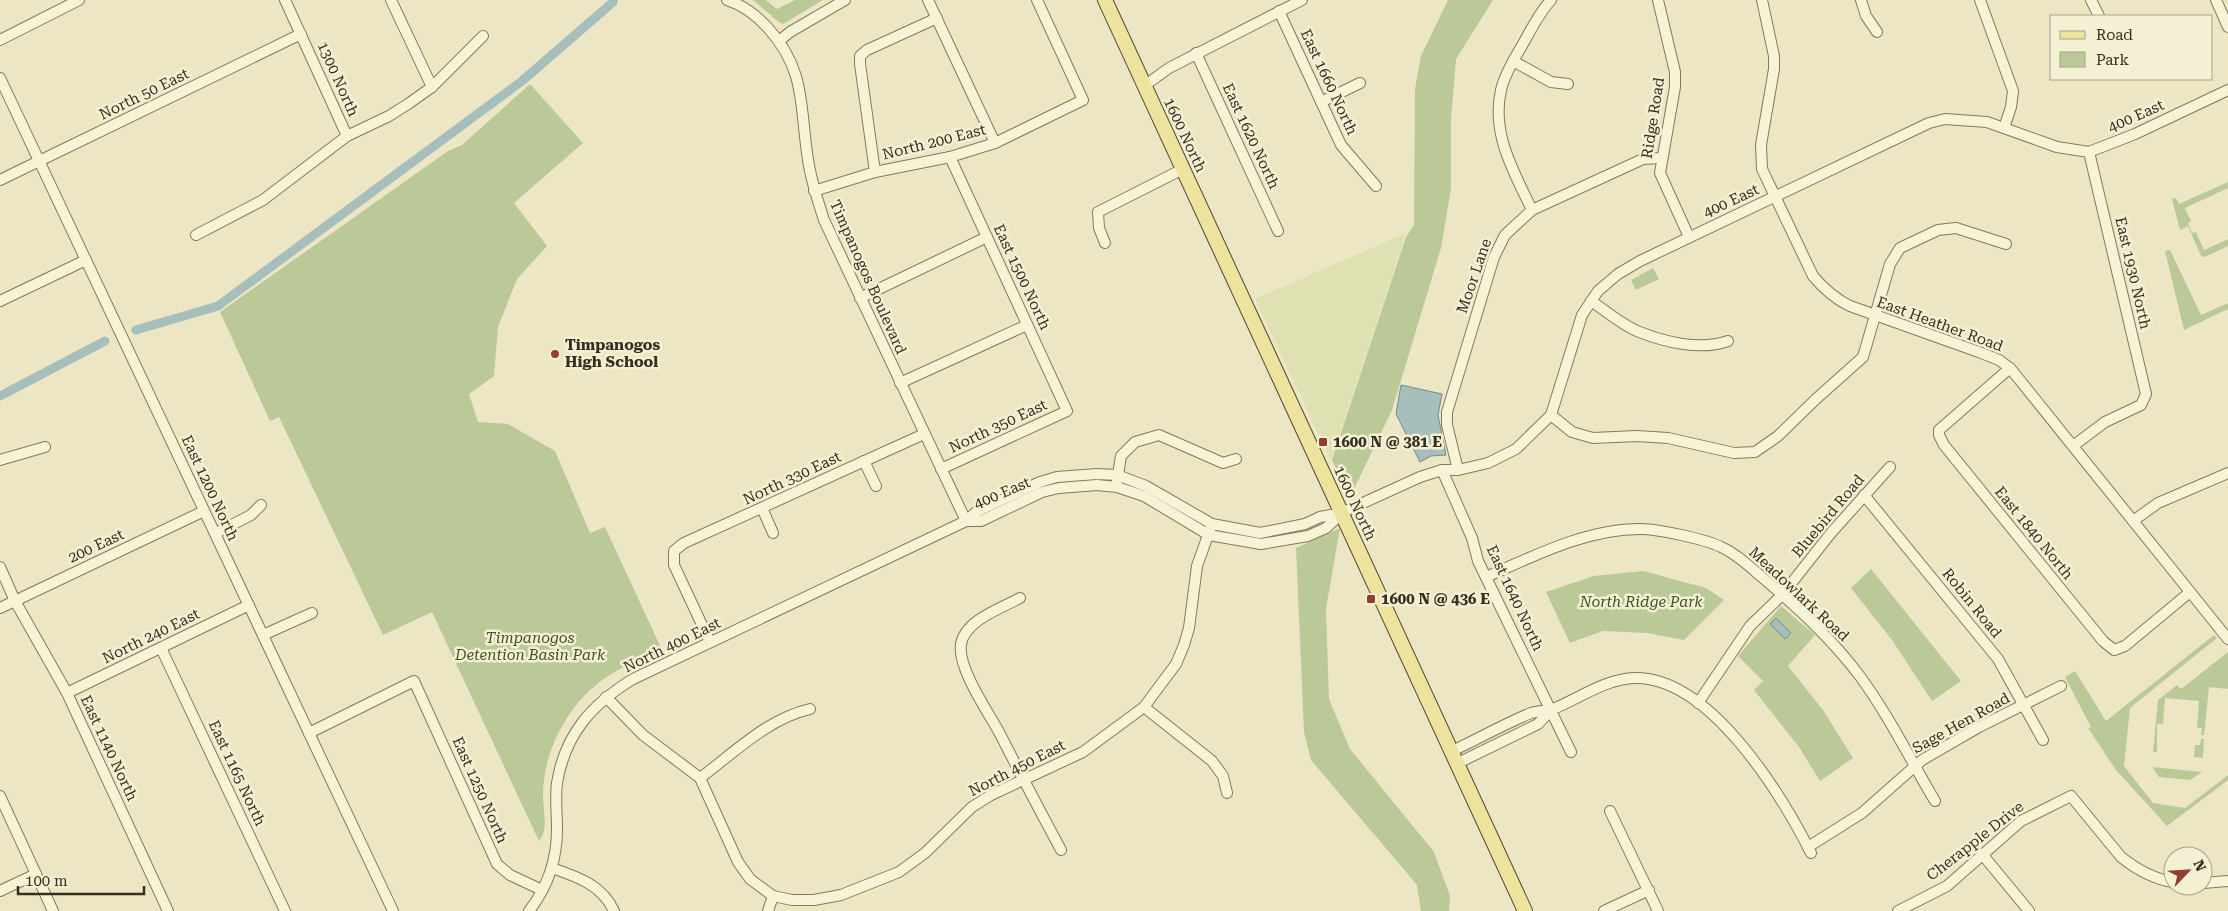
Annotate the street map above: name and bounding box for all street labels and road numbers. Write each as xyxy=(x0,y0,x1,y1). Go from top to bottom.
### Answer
street label: East 1660 North xyxy=(1297,26,1361,138)
street label: 1300 North xyxy=(313,39,363,120)
street label: North 50 East xyxy=(96,64,192,123)
street label: Ridge Road xyxy=(1638,76,1668,160)
street label: East 1620 North xyxy=(1219,80,1283,192)
street label: 1600 North xyxy=(1160,95,1210,175)
street label: 400 East xyxy=(2105,96,2167,136)
street label: North 200 East xyxy=(880,120,988,164)
street label: 400 East xyxy=(1700,180,1762,222)
street label: Timpanogos Boulevard xyxy=(826,197,910,357)
street label: East 1930 North xyxy=(2111,215,2155,331)
street label: East 1500 North xyxy=(990,221,1054,333)
street label: Moor Lane xyxy=(1453,236,1495,316)
street label: East Heather Road xyxy=(1874,293,2006,355)
street label: North 350 East xyxy=(946,395,1050,457)
street label: East 1200 North xyxy=(178,432,242,544)
street label: North 330 East xyxy=(740,447,844,509)
street label: 1600 North xyxy=(1330,463,1380,543)
street label: Bluebird Road xyxy=(1788,471,1868,561)
street label: 400 East xyxy=(971,473,1033,513)
street label: East 1840 North xyxy=(1991,483,2077,583)
street label: 200 East xyxy=(65,525,127,567)
street label: East 1640 North xyxy=(1483,542,1547,654)
street label: Meadowlark Road xyxy=(1745,543,1853,645)
street label: Robin Road xyxy=(1939,565,2006,642)
street label: North 240 East xyxy=(99,604,203,667)
street label: North 400 East xyxy=(620,613,724,676)
street label: Sage Hen Road xyxy=(1909,689,2013,757)
street label: East 1140 North xyxy=(77,692,141,804)
street label: East 1165 North xyxy=(205,717,269,829)
street label: East 1250 North xyxy=(448,734,512,846)
street label: North 450 East xyxy=(966,736,1069,800)
street label: Cherapple Drive xyxy=(1923,797,2027,885)

